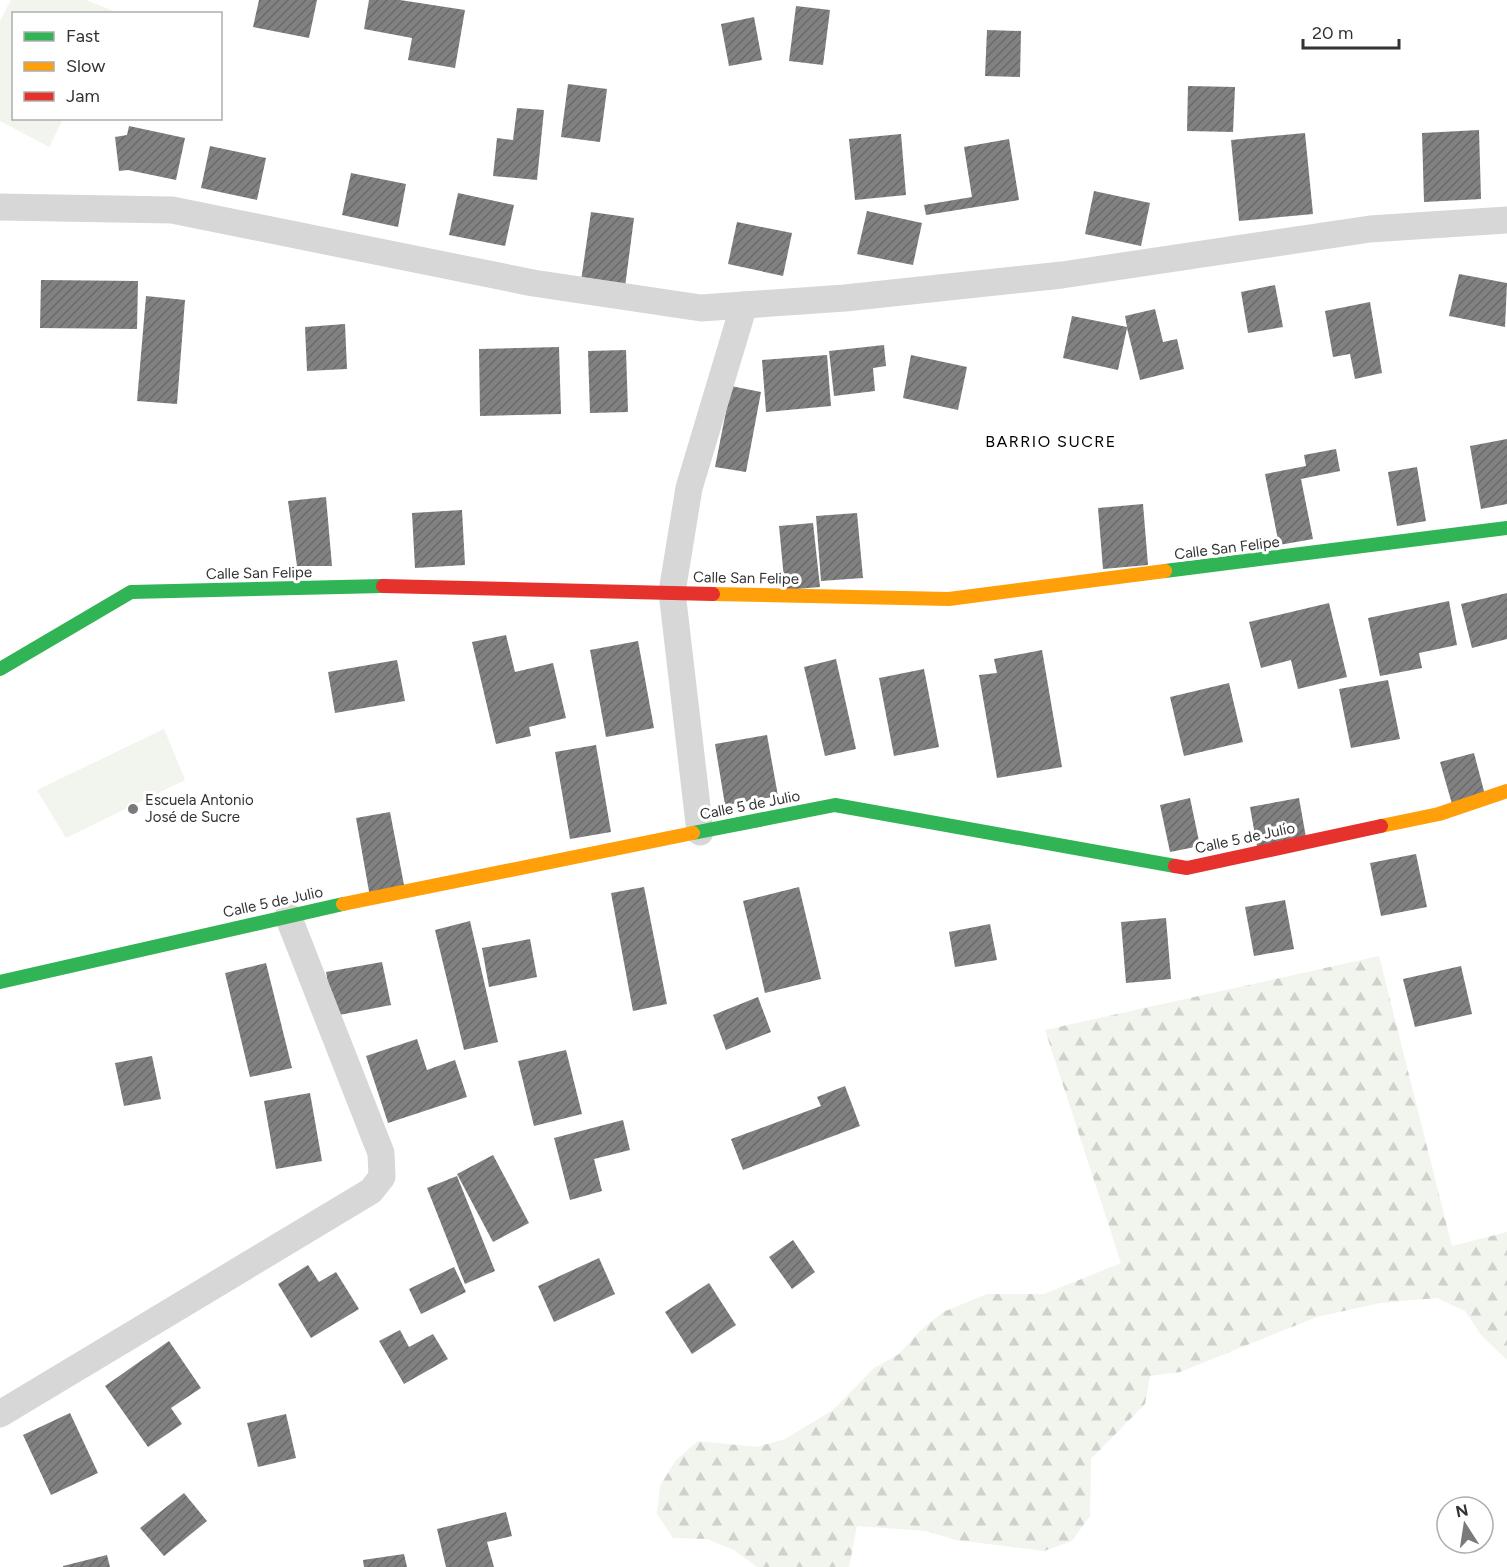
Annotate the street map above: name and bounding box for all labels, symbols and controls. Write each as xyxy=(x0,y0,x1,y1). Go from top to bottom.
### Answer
legend xyxy=(12,12,222,120)
scale bar xyxy=(1303,12,1399,50)
text: 20 m xyxy=(1312,22,1353,44)
text: Fast xyxy=(66,25,100,47)
text: Slow xyxy=(66,55,105,77)
text: Jam xyxy=(66,85,100,107)
district label: BARRIO SUCRE xyxy=(985,432,1117,451)
street label: Calle San Felipe xyxy=(1173,533,1281,563)
street label: Calle San Felipe xyxy=(206,563,312,583)
street label: Calle San Felipe xyxy=(693,568,799,588)
street label: Calle 5 de Julio xyxy=(698,786,802,824)
place label: Escuela Antonio José de Sucre xyxy=(145,791,254,826)
marker: Escuela Antonio José de Sucre xyxy=(126,802,140,816)
street label: Calle 5 de Julio xyxy=(1193,819,1297,857)
street label: Calle 5 de Julio xyxy=(221,883,325,921)
north arrow xyxy=(1435,1495,1495,1555)
text: N xyxy=(1454,1500,1470,1521)

